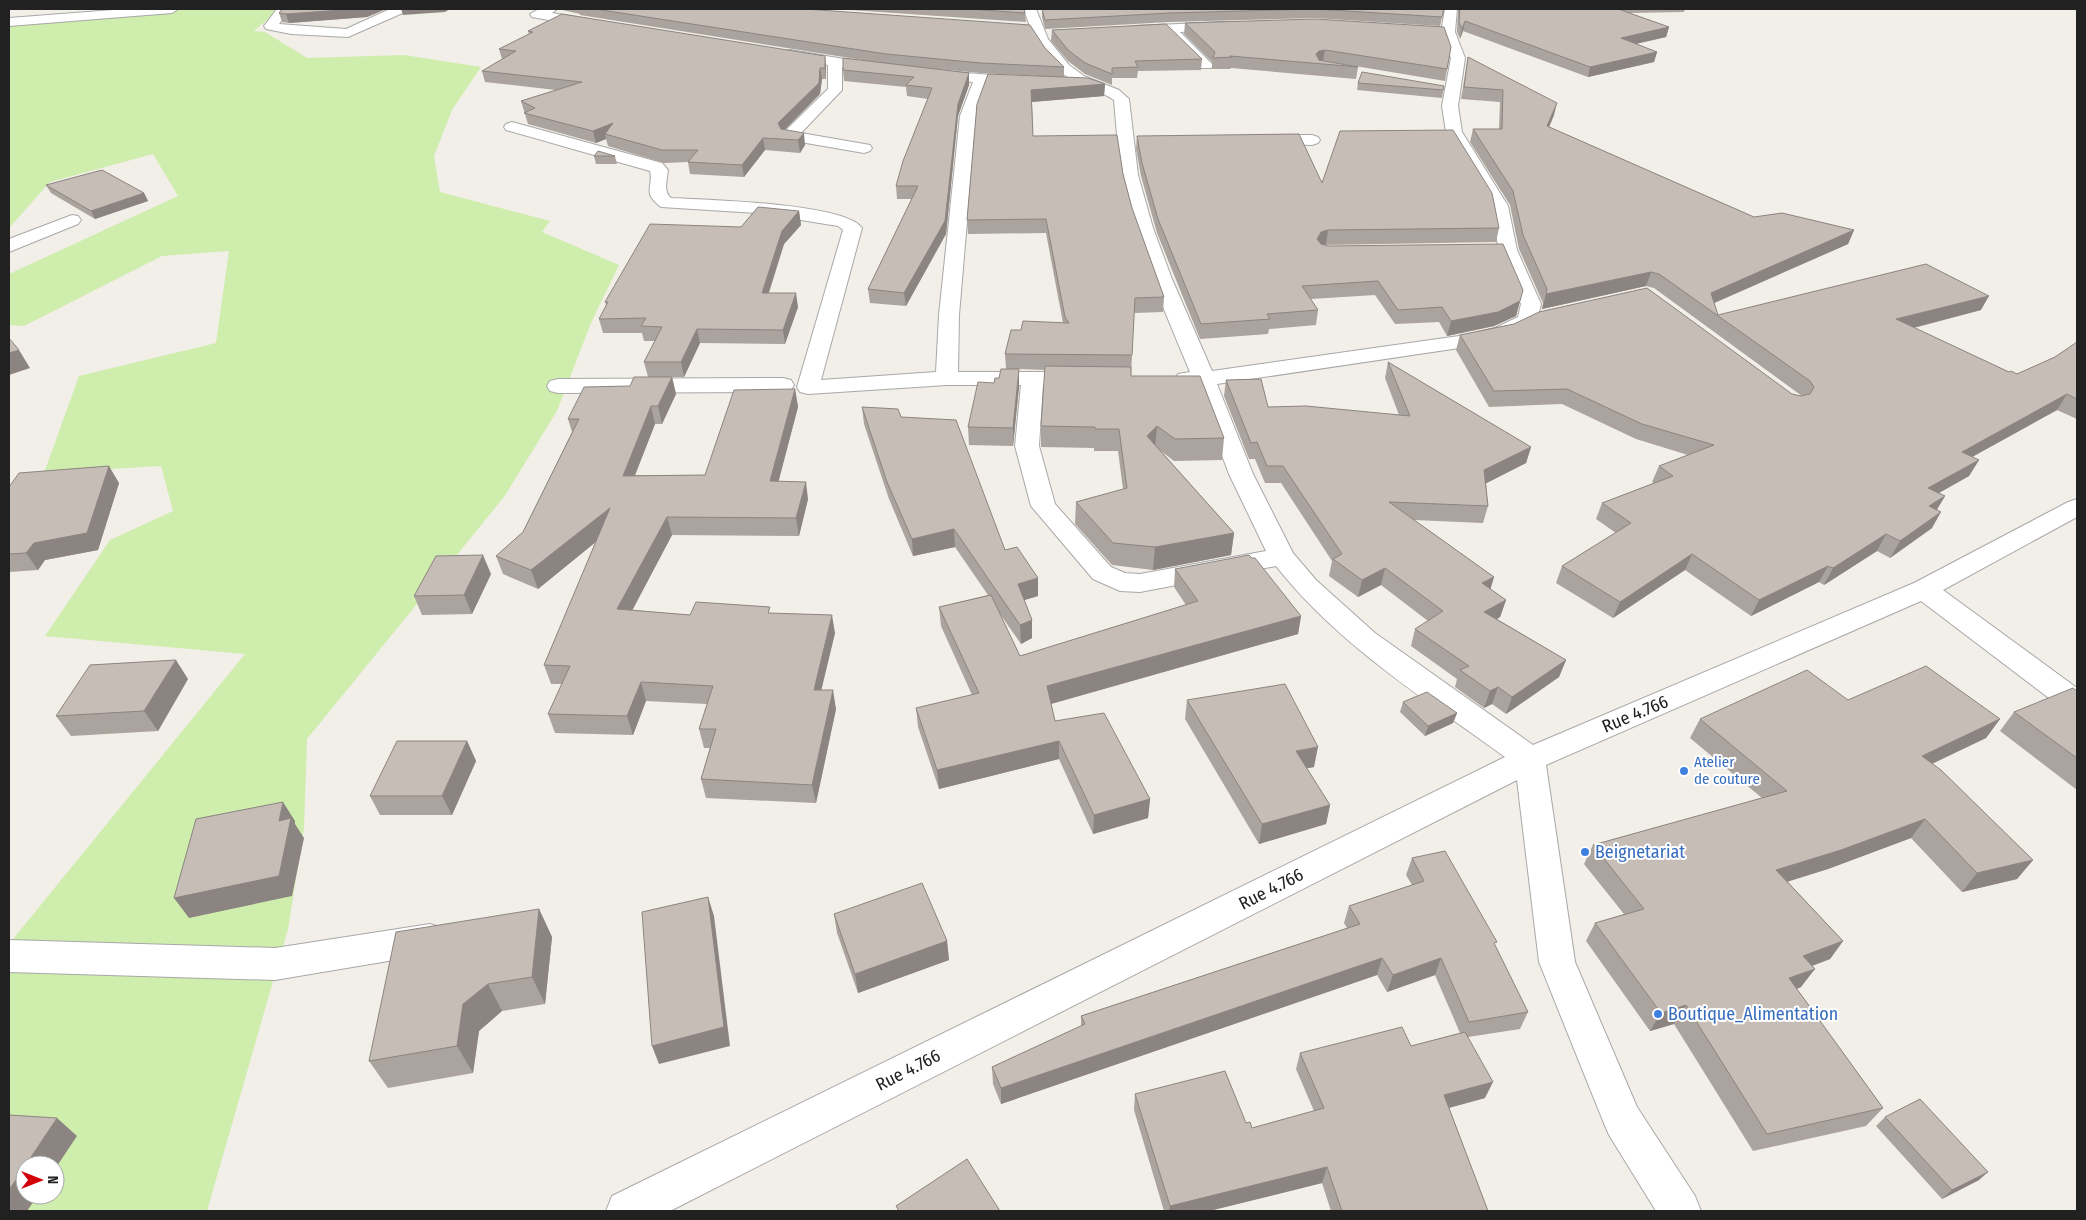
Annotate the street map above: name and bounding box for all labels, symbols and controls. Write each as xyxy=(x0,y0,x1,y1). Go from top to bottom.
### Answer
street label: Rue 4.766 xyxy=(1599,690,1671,738)
place label: Atelier de couture xyxy=(1694,753,1760,788)
marker: Atelier de couture xyxy=(1678,765,1690,777)
place label: Beignetariat xyxy=(1595,841,1685,863)
marker: Beignetariat xyxy=(1579,846,1591,858)
street label: Rue 4.766 xyxy=(1235,863,1307,915)
place label: Boutique_Alimentation xyxy=(1668,1003,1838,1025)
marker: Boutique_Alimentation xyxy=(1652,1008,1664,1020)
street label: Rue 4.766 xyxy=(872,1044,944,1096)
north arrow xyxy=(15,1155,65,1205)
text: N xyxy=(44,1176,61,1184)

